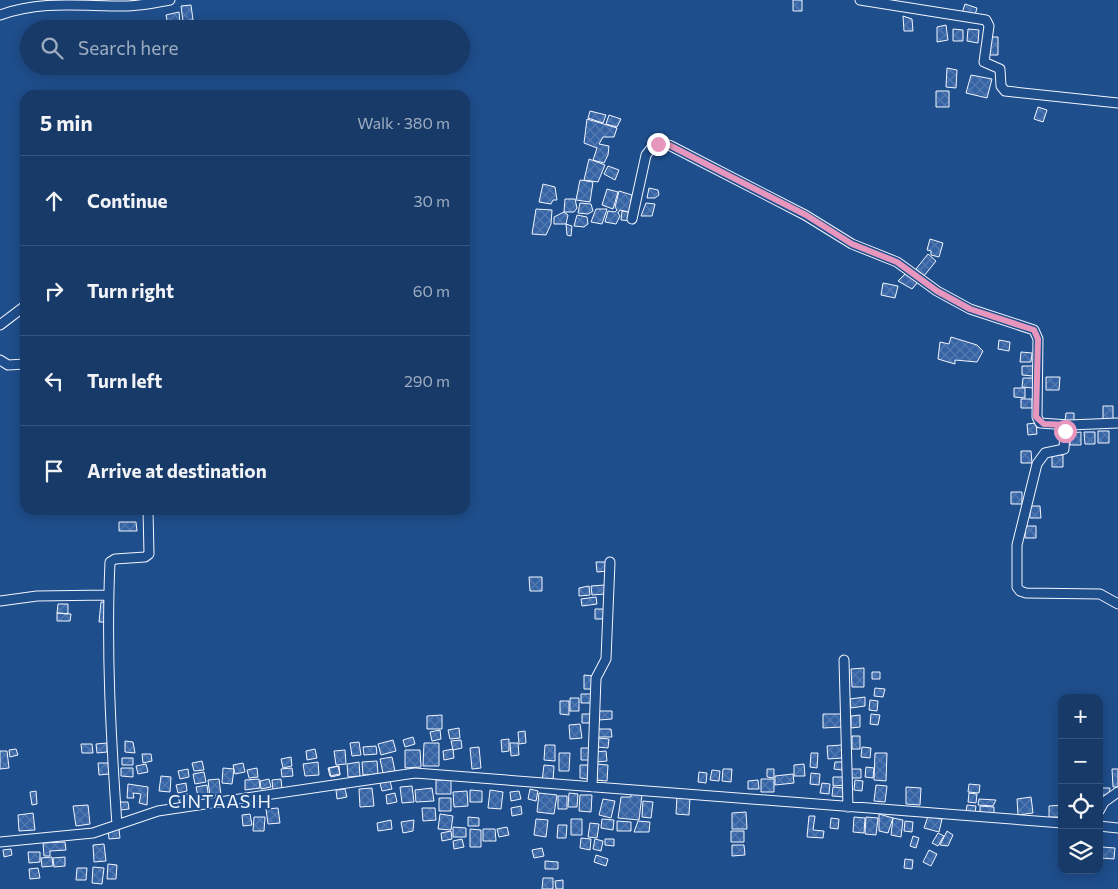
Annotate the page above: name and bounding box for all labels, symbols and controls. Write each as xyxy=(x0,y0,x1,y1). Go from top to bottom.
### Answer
search box xyxy=(20,20,470,75)
icon: search xyxy=(38,34,66,62)
text: Search here xyxy=(78,36,178,59)
text: 5 min xyxy=(40,110,93,135)
text: Walk · 380 m xyxy=(357,113,450,132)
route end xyxy=(647,133,670,156)
icon: ahead xyxy=(40,187,68,215)
text: Continue xyxy=(87,189,167,212)
text: 30 m xyxy=(413,191,450,210)
icon: right xyxy=(40,277,68,305)
text: Turn right xyxy=(87,279,174,302)
text: 60 m xyxy=(413,281,450,300)
icon: left xyxy=(40,367,68,395)
text: Turn left xyxy=(87,369,162,392)
text: 290 m xyxy=(404,371,450,390)
route start xyxy=(1054,420,1077,443)
icon: arrive xyxy=(40,457,68,485)
text: Arrive at destination xyxy=(87,459,267,482)
map controls xyxy=(1058,694,1103,874)
button: + xyxy=(1058,694,1103,739)
button: − xyxy=(1058,739,1103,784)
button: locate xyxy=(1058,784,1103,829)
district label: CINTAASIH xyxy=(168,790,272,812)
button: layers xyxy=(1058,829,1103,874)

